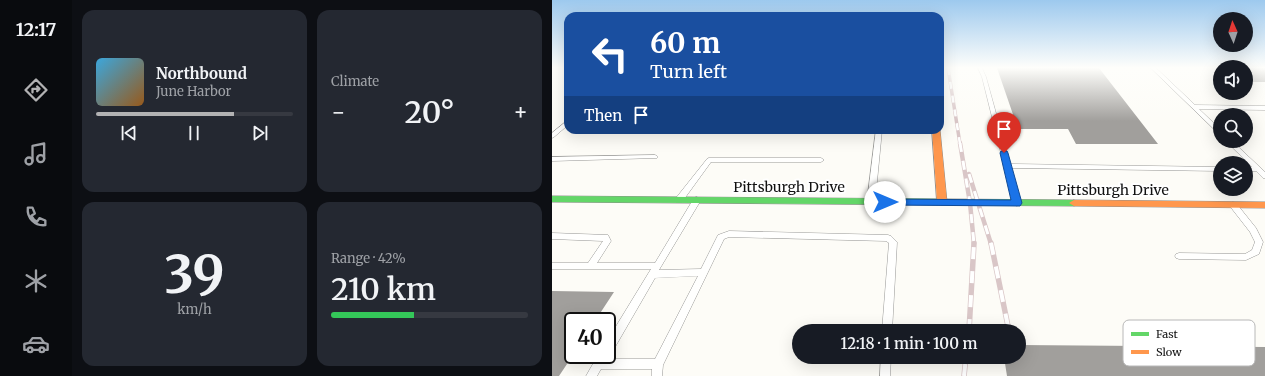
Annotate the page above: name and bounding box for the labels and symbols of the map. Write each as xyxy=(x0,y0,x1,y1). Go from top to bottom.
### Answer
north arrow xyxy=(1213,12,1253,52)
pin xyxy=(987,112,1021,153)
street label: Pittsburgh Drive xyxy=(733,178,845,196)
position arrow xyxy=(864,181,906,223)
street label: Pittsburgh Drive xyxy=(1057,181,1169,199)
speed limit sign: 40 xyxy=(564,312,616,364)
legend xyxy=(1123,320,1255,366)
text: Fast xyxy=(1156,327,1179,341)
text: Slow xyxy=(1156,345,1182,359)

